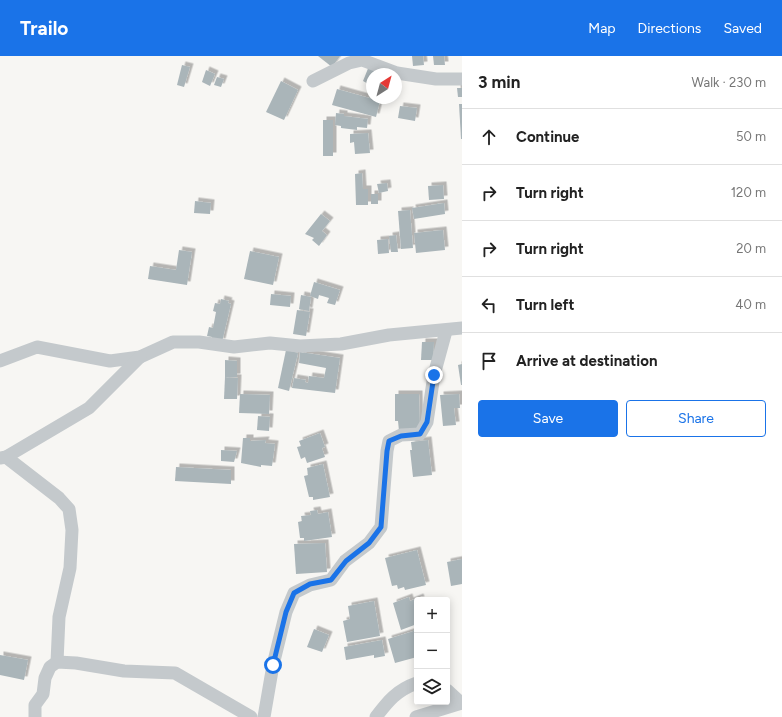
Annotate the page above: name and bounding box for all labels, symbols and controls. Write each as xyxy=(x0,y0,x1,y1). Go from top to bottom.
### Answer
text: Trailo xyxy=(20,17,68,40)
text: Map xyxy=(588,20,616,37)
text: Directions xyxy=(638,20,701,37)
text: Saved xyxy=(723,20,762,37)
north arrow xyxy=(366,68,402,104)
text: 3 min xyxy=(478,72,520,92)
text: Walk · 230 m xyxy=(692,75,766,90)
icon: ahead xyxy=(478,126,500,148)
text: Continue xyxy=(516,128,579,146)
text: 50 m xyxy=(736,129,766,144)
icon: right xyxy=(478,182,500,204)
text: Turn right xyxy=(516,184,584,202)
text: 120 m xyxy=(731,185,766,200)
icon: right xyxy=(478,238,500,260)
text: Turn right xyxy=(516,240,584,258)
text: 20 m xyxy=(736,241,766,256)
icon: left xyxy=(478,294,500,316)
text: Turn left xyxy=(516,296,574,314)
text: 40 m xyxy=(735,297,766,312)
icon: arrive xyxy=(478,350,500,372)
text: Arrive at destination xyxy=(516,352,657,370)
route end xyxy=(425,366,443,384)
button: Save xyxy=(478,400,618,437)
button: Share xyxy=(626,400,766,437)
map controls xyxy=(414,597,450,705)
button: + xyxy=(414,597,450,633)
button: − xyxy=(414,633,450,669)
route start xyxy=(264,656,282,674)
button: layers xyxy=(414,669,450,705)

